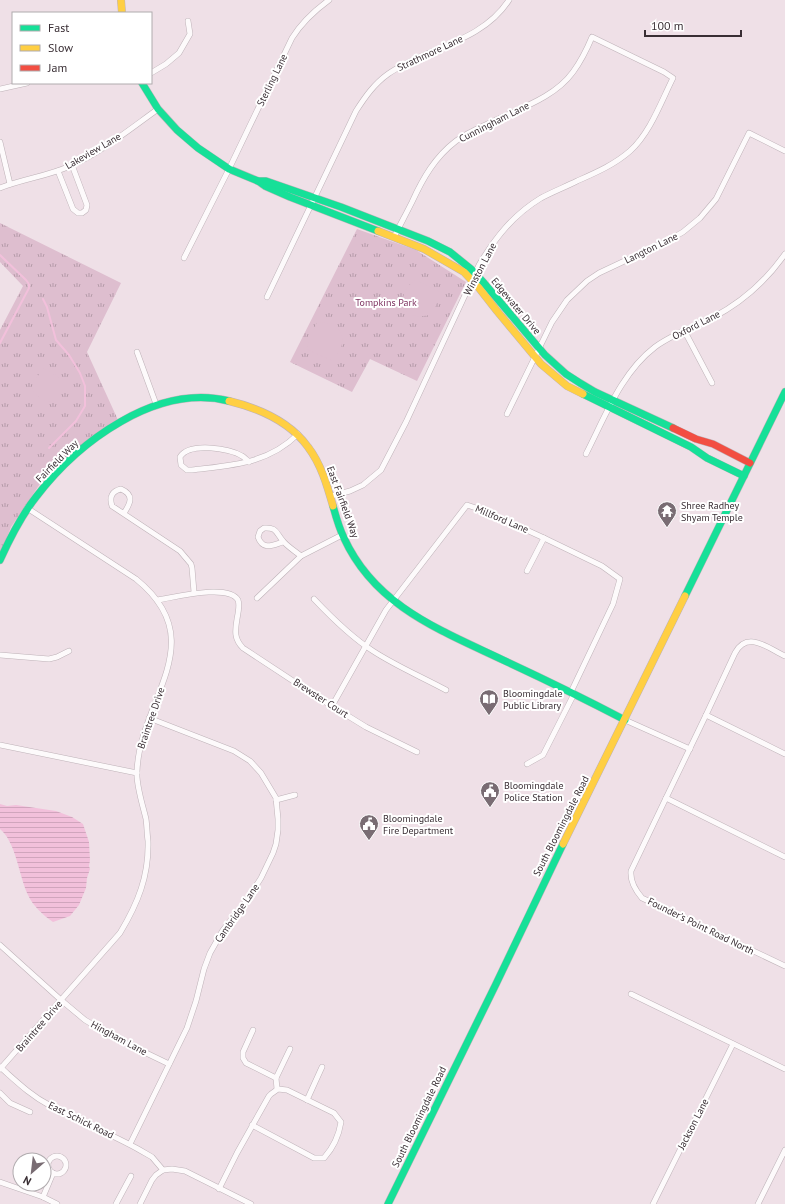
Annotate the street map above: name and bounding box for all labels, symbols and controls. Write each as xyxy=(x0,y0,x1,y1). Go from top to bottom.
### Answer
legend xyxy=(12,12,152,84)
scale bar xyxy=(645,12,741,38)
text: 100 m xyxy=(651,18,684,33)
text: Fast xyxy=(48,20,69,35)
street label: Strathmore Lane xyxy=(395,32,465,74)
text: Slow xyxy=(48,40,73,55)
street label: Sterling Lane xyxy=(254,52,290,108)
text: Jam xyxy=(47,60,67,75)
street label: Cunningham Lane xyxy=(457,99,531,145)
street label: Lakeview Lane xyxy=(63,130,123,172)
street label: Langton Lane xyxy=(622,229,680,267)
street label: Winston Lane xyxy=(461,240,499,298)
street label: Edgewater Drive xyxy=(488,275,544,337)
park label: Tompkins Park xyxy=(355,296,417,309)
street label: Oxford Lane xyxy=(670,307,722,343)
street label: Fairfield Way xyxy=(33,437,81,485)
street label: East Fairfield Way xyxy=(324,464,362,540)
place label: Shree Radhey Shyam Temple xyxy=(681,499,743,524)
temple icon: Shree Radhey Shyam Temple xyxy=(656,500,678,528)
street label: Millford Lane xyxy=(473,502,531,536)
street label: Brewster Court xyxy=(291,675,352,721)
street label: Braintree Drive xyxy=(134,685,168,751)
place label: Bloomingdale Public Library xyxy=(503,687,562,712)
library icon: Bloomingdale Public Library xyxy=(478,688,500,716)
street label: South Bloomingdale Road xyxy=(530,774,592,878)
place label: Bloomingdale Police Station xyxy=(504,779,563,804)
public building icon: Bloomingdale Police Station xyxy=(479,780,501,808)
place label: Bloomingdale Fire Department xyxy=(383,812,454,837)
public building icon: Bloomingdale Fire Department xyxy=(358,813,380,841)
street label: Cambridge Lane xyxy=(212,881,262,945)
street label: Founder's Point Road North xyxy=(646,895,756,957)
street label: Braintree Drive xyxy=(13,997,65,1055)
street label: Hingham Lane xyxy=(89,1018,149,1058)
street label: South Bloomingdale Road xyxy=(389,1064,449,1170)
street label: Jackson Lane xyxy=(674,1096,711,1153)
street label: East Schick Road xyxy=(46,1099,116,1141)
north arrow xyxy=(12,1152,52,1192)
text: N xyxy=(21,1173,34,1189)

